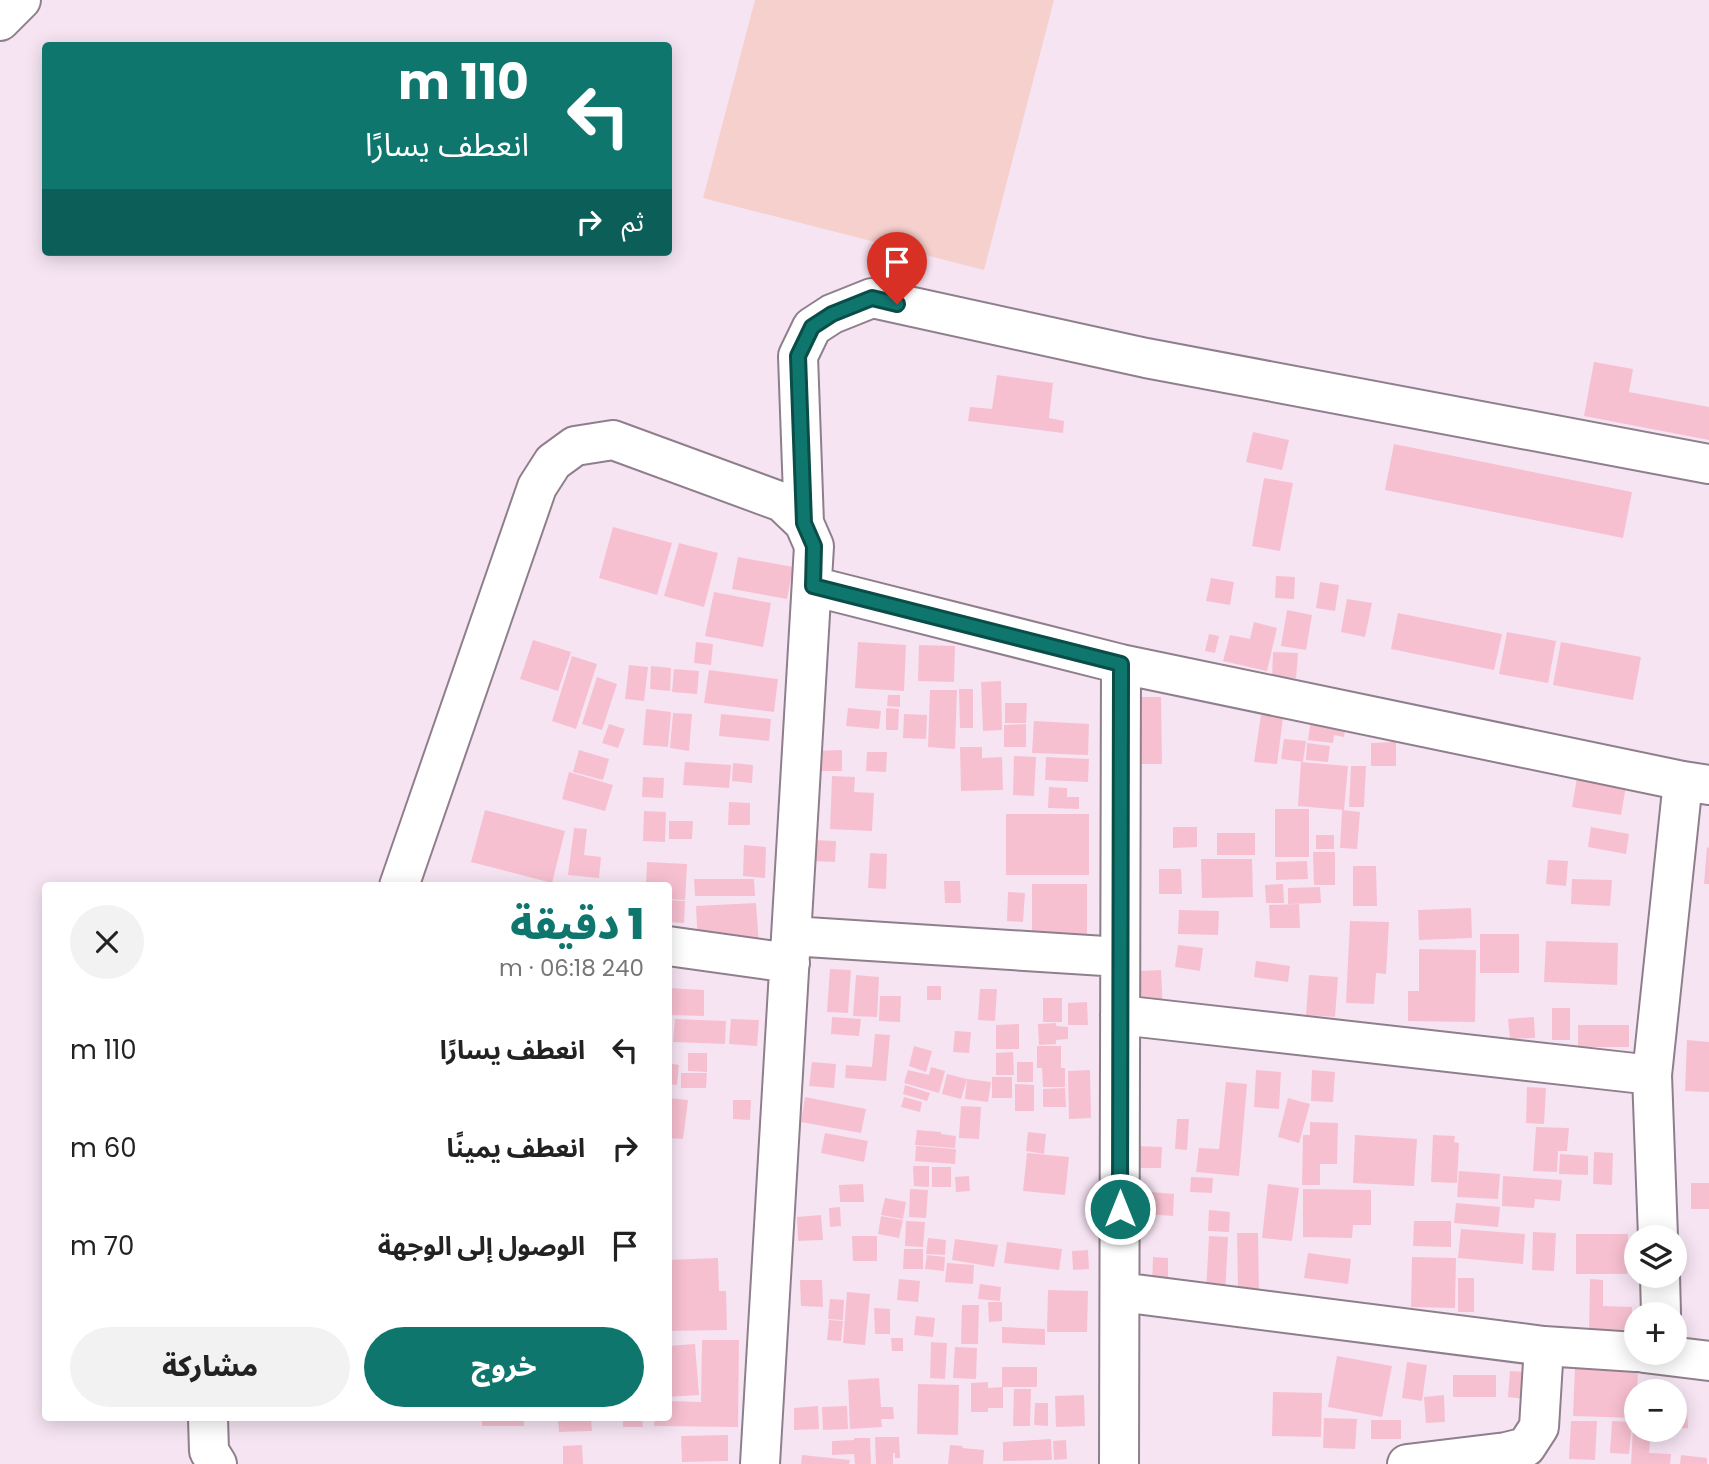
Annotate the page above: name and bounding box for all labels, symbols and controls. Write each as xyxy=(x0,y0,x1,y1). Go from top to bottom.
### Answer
text: 110 m xyxy=(398,48,529,116)
icon: left xyxy=(553,70,644,161)
text: انعطف يسارًا xyxy=(365,122,529,167)
icon: right xyxy=(570,203,608,241)
text: ثم xyxy=(622,204,644,240)
pin xyxy=(867,232,927,304)
icon: arrive xyxy=(878,243,916,281)
text: 1 دقيقة xyxy=(510,895,644,954)
button: close xyxy=(70,905,144,979)
text: 240 m · 06:18 xyxy=(499,952,644,984)
icon: left xyxy=(606,1031,644,1069)
text: 110 m xyxy=(70,1032,137,1068)
text: انعطف يسارًا xyxy=(440,1032,585,1068)
icon: right xyxy=(606,1129,644,1167)
text: 60 m xyxy=(70,1130,137,1166)
text: انعطف يمينًا xyxy=(447,1130,585,1166)
position arrow xyxy=(1083,1172,1157,1246)
map controls xyxy=(1624,1225,1687,1442)
button: layers xyxy=(1624,1225,1687,1288)
icon: arrive xyxy=(606,1227,644,1265)
text: 70 m xyxy=(70,1228,134,1264)
text: الوصول إلى الوجهة xyxy=(378,1228,585,1264)
button: + xyxy=(1624,1302,1687,1365)
button: مشاركة xyxy=(70,1327,350,1407)
button: خروج xyxy=(364,1327,644,1407)
button: − xyxy=(1624,1379,1687,1442)

